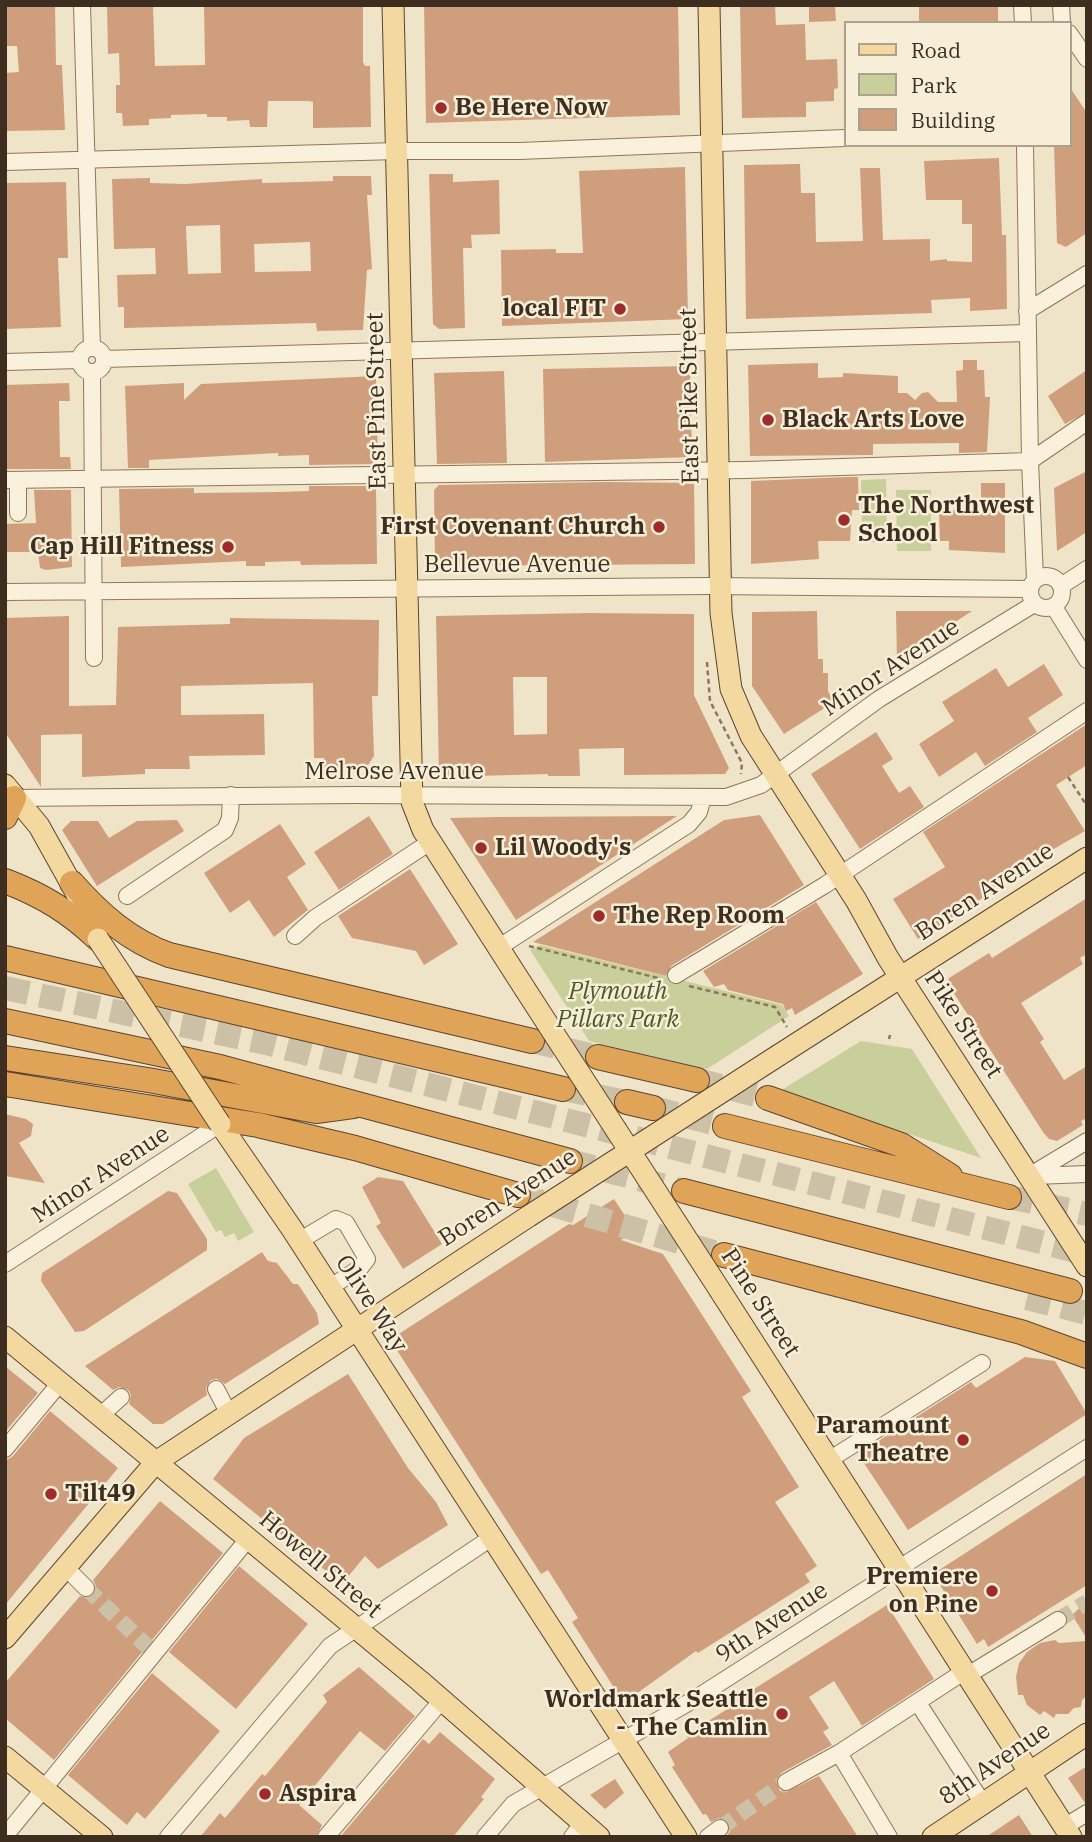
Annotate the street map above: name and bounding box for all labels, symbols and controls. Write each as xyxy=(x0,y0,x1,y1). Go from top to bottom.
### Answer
legend xyxy=(844,21,1071,147)
text: Road xyxy=(911,36,961,64)
text: Park xyxy=(911,71,957,99)
place label: Be Here Now xyxy=(455,94,608,122)
marker: Be Here Now xyxy=(433,100,449,116)
text: Building xyxy=(911,106,995,134)
place label: local FIT xyxy=(503,295,606,323)
marker: local FIT xyxy=(612,301,628,317)
street label: East Pike Street xyxy=(674,308,706,484)
street label: East Pine Street xyxy=(361,312,393,490)
place label: Black Arts Love xyxy=(782,406,965,434)
marker: Black Arts Love xyxy=(760,412,776,428)
place label: The Northwest School xyxy=(858,492,1034,548)
marker: The Northwest School xyxy=(836,512,852,528)
place label: First Covenant Church xyxy=(380,513,645,541)
marker: First Covenant Church xyxy=(651,519,667,535)
place label: Cap Hill Fitness xyxy=(30,533,214,561)
marker: Cap Hill Fitness xyxy=(220,539,236,555)
street label: Bellevue Avenue xyxy=(424,551,610,579)
street label: Minor Avenue xyxy=(817,613,965,723)
street label: Melrose Avenue xyxy=(304,758,484,786)
place label: Lil Woody's xyxy=(495,834,631,862)
street label: Boren Avenue xyxy=(911,837,1059,947)
marker: Lil Woody's xyxy=(473,840,489,856)
place label: The Rep Room xyxy=(613,902,785,930)
marker: The Rep Room xyxy=(591,908,607,924)
street label: Pike Street xyxy=(918,966,1008,1084)
park label: Plymouth Pillars Park xyxy=(557,978,679,1034)
street label: Minor Avenue xyxy=(27,1120,175,1230)
street label: Boren Avenue xyxy=(434,1143,582,1253)
street label: Pine Street xyxy=(714,1243,806,1363)
street label: Olive Way xyxy=(329,1250,413,1358)
place label: Paramount Theatre xyxy=(816,1412,949,1468)
marker: Paramount Theatre xyxy=(955,1432,971,1448)
place label: Tilt49 xyxy=(65,1480,136,1508)
marker: Tilt49 xyxy=(43,1486,59,1502)
street label: Howell Street xyxy=(253,1505,387,1625)
place label: Premiere on Pine xyxy=(866,1563,978,1619)
street label: 9th Avenue xyxy=(711,1576,833,1670)
marker: Premiere on Pine xyxy=(984,1583,1000,1599)
place label: Worldmark Seattle - The Camlin xyxy=(544,1686,768,1742)
marker: Worldmark Seattle - The Camlin xyxy=(774,1706,790,1722)
street label: 8th Avenue xyxy=(934,1716,1056,1812)
place label: Aspira xyxy=(279,1780,357,1808)
marker: Aspira xyxy=(257,1786,273,1802)

